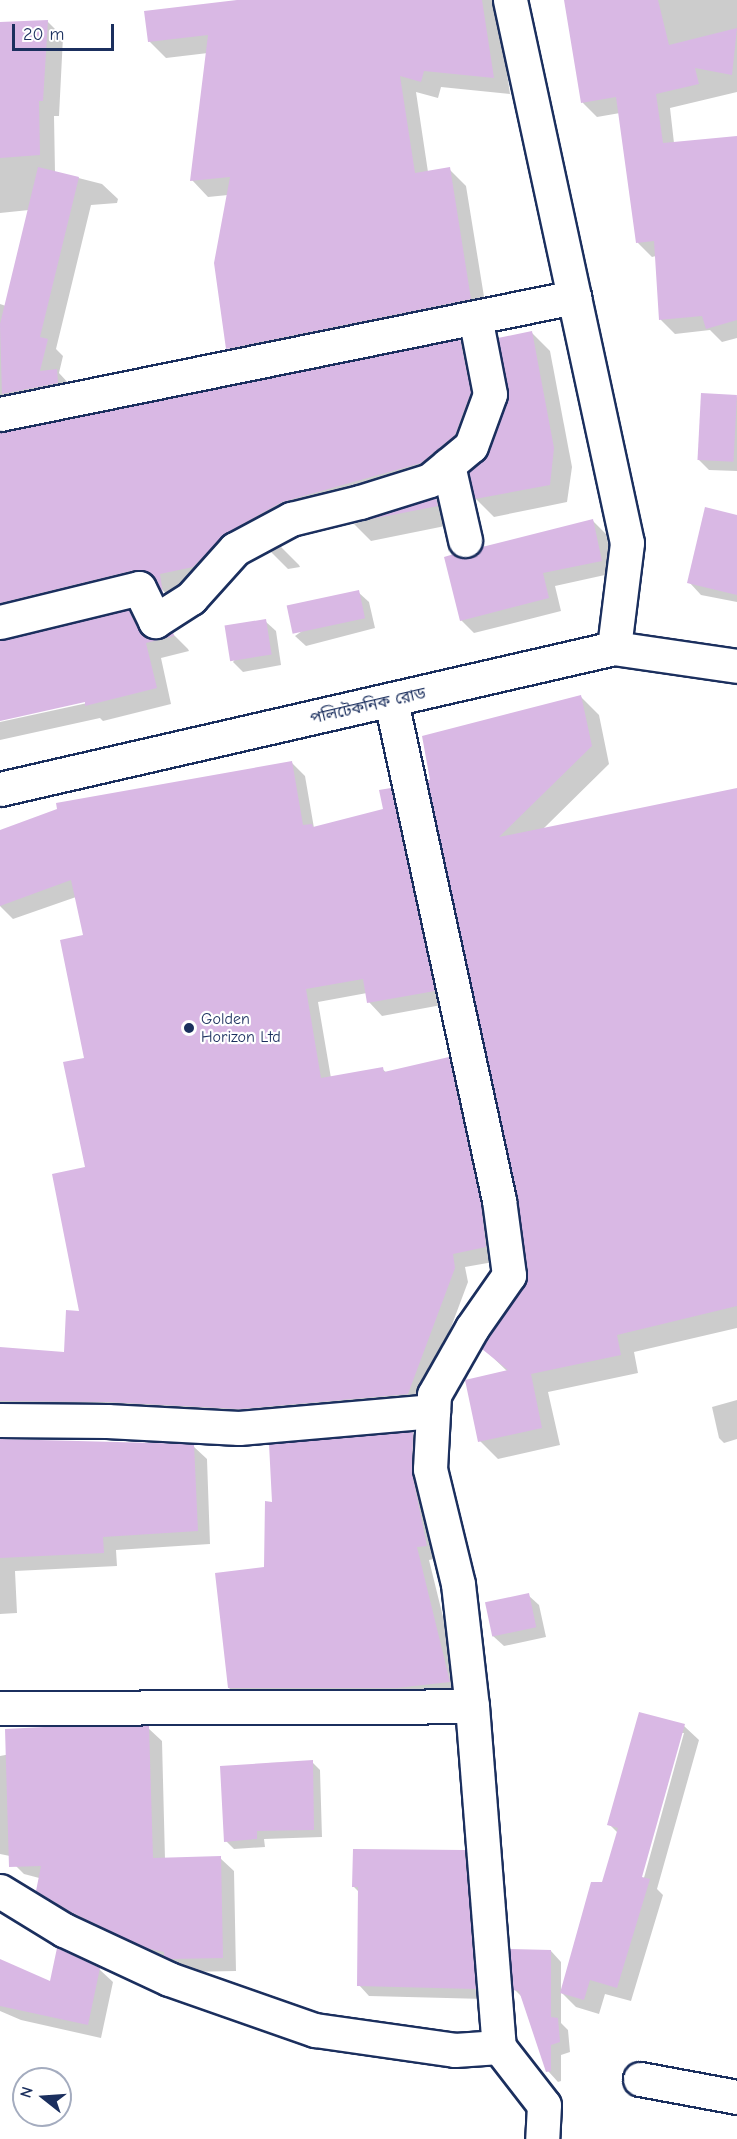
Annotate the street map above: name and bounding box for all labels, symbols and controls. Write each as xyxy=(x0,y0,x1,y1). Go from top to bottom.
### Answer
scale bar xyxy=(15,12,117,50)
text: 20 m xyxy=(23,24,64,45)
street label: পলিটেকনিক রোড xyxy=(308,683,428,729)
place label: Golden Horizon Ltd xyxy=(201,1009,281,1047)
marker: Golden Horizon Ltd xyxy=(182,1021,196,1035)
north arrow xyxy=(12,2067,72,2127)
text: N xyxy=(17,2085,37,2100)

